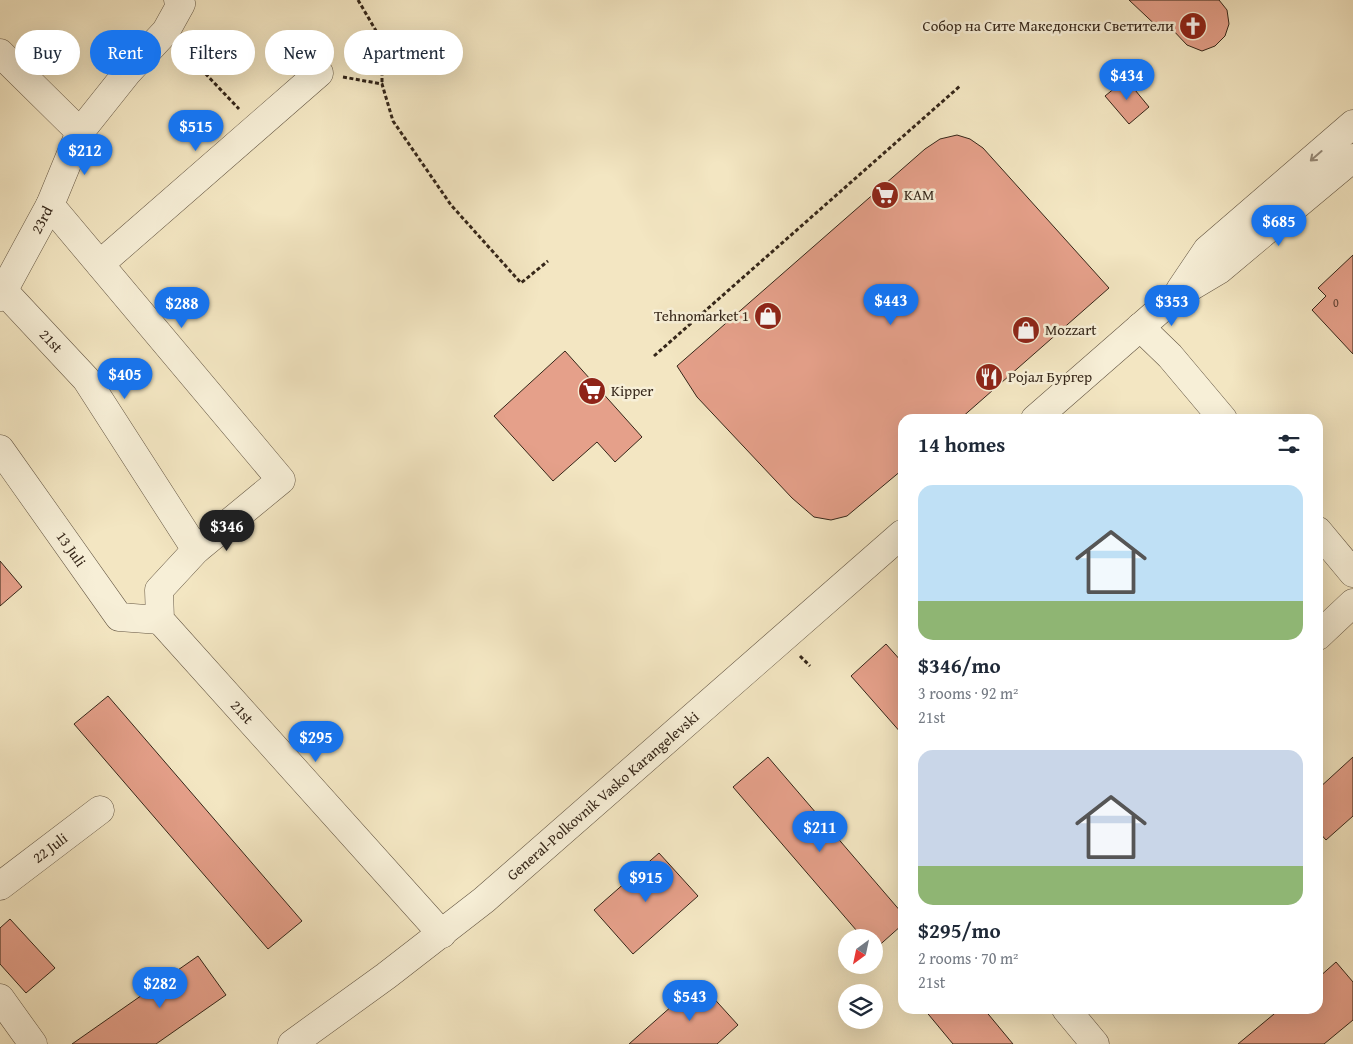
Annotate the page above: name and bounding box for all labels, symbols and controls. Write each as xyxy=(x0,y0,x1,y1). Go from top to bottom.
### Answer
church icon: Собор на Сите Македонски Светители xyxy=(1178,11,1208,41)
place label: Собор на Сите Македонски Светители xyxy=(922,15,1174,36)
chip: Buy xyxy=(15,30,80,75)
chip: Rent xyxy=(90,30,161,75)
chip: Filters xyxy=(171,30,255,75)
chip: New xyxy=(265,30,334,75)
chip: Apartment xyxy=(344,30,463,75)
pin: $434 xyxy=(1097,58,1157,101)
text: $434 xyxy=(1110,63,1144,87)
pin: $515 xyxy=(166,110,226,152)
text: $515 xyxy=(179,114,213,138)
pin: $212 xyxy=(55,134,115,176)
text: $212 xyxy=(68,138,102,162)
one-way arrow xyxy=(1310,150,1323,161)
supermarket icon: KAM xyxy=(870,180,900,210)
place label: KAM xyxy=(904,184,934,205)
street label: 23rd xyxy=(26,202,58,237)
pin: $685 xyxy=(1249,204,1309,247)
text: $685 xyxy=(1262,209,1296,233)
pin: $443 xyxy=(861,284,921,326)
pin: $353 xyxy=(1142,284,1202,327)
pin: $288 xyxy=(152,286,212,329)
text: $443 xyxy=(874,288,908,312)
text: $353 xyxy=(1155,289,1189,313)
text: $288 xyxy=(165,291,199,315)
house number: 0 xyxy=(1333,294,1339,311)
shop icon: Tehnomarket 1 xyxy=(753,301,783,331)
place label: Tehnomarket 1 xyxy=(654,305,749,326)
shop icon: Mozzart xyxy=(1011,315,1041,345)
place label: Mozzart xyxy=(1045,319,1097,340)
street label: 21st xyxy=(35,324,68,358)
pin: $405 xyxy=(95,358,155,400)
text: $405 xyxy=(108,362,142,386)
restaurant icon: Ројал Бургер xyxy=(974,362,1004,392)
place label: Ројал Бургер xyxy=(1008,366,1092,387)
supermarket icon: Kipper xyxy=(577,376,607,406)
place label: Kipper xyxy=(611,380,654,401)
text: 14 homes xyxy=(918,429,1005,460)
icon: filters xyxy=(1275,430,1303,458)
pin: $346 xyxy=(197,510,257,552)
text: $346 xyxy=(210,514,244,538)
icon: home xyxy=(1066,517,1156,607)
street label: 13 Juli xyxy=(52,527,91,571)
text: $346/mo xyxy=(918,650,1001,681)
text: 3 rooms · 92 m² xyxy=(918,681,1018,705)
street label: 21st xyxy=(226,695,259,729)
text: 21st xyxy=(918,705,945,729)
street label: General-Polkovnik Vasko Karangelevski xyxy=(502,706,703,885)
pin: $295 xyxy=(286,720,346,763)
text: $295 xyxy=(299,725,333,749)
icon: home xyxy=(1066,782,1156,872)
pin: $211 xyxy=(790,810,850,853)
text: $211 xyxy=(803,815,837,839)
street label: 22 Juli xyxy=(28,827,72,868)
pin: $915 xyxy=(616,860,676,903)
text: $915 xyxy=(629,865,663,889)
text: $295/mo xyxy=(918,915,1001,946)
north arrow xyxy=(838,929,882,974)
map controls xyxy=(838,929,883,1029)
text: 2 rooms · 70 m² xyxy=(918,946,1018,970)
pin: $282 xyxy=(130,966,190,1009)
text: 21st xyxy=(918,970,945,994)
text: $282 xyxy=(143,971,177,995)
pin: $543 xyxy=(660,980,720,1022)
text: $543 xyxy=(673,984,707,1008)
button: layers xyxy=(838,984,883,1029)

